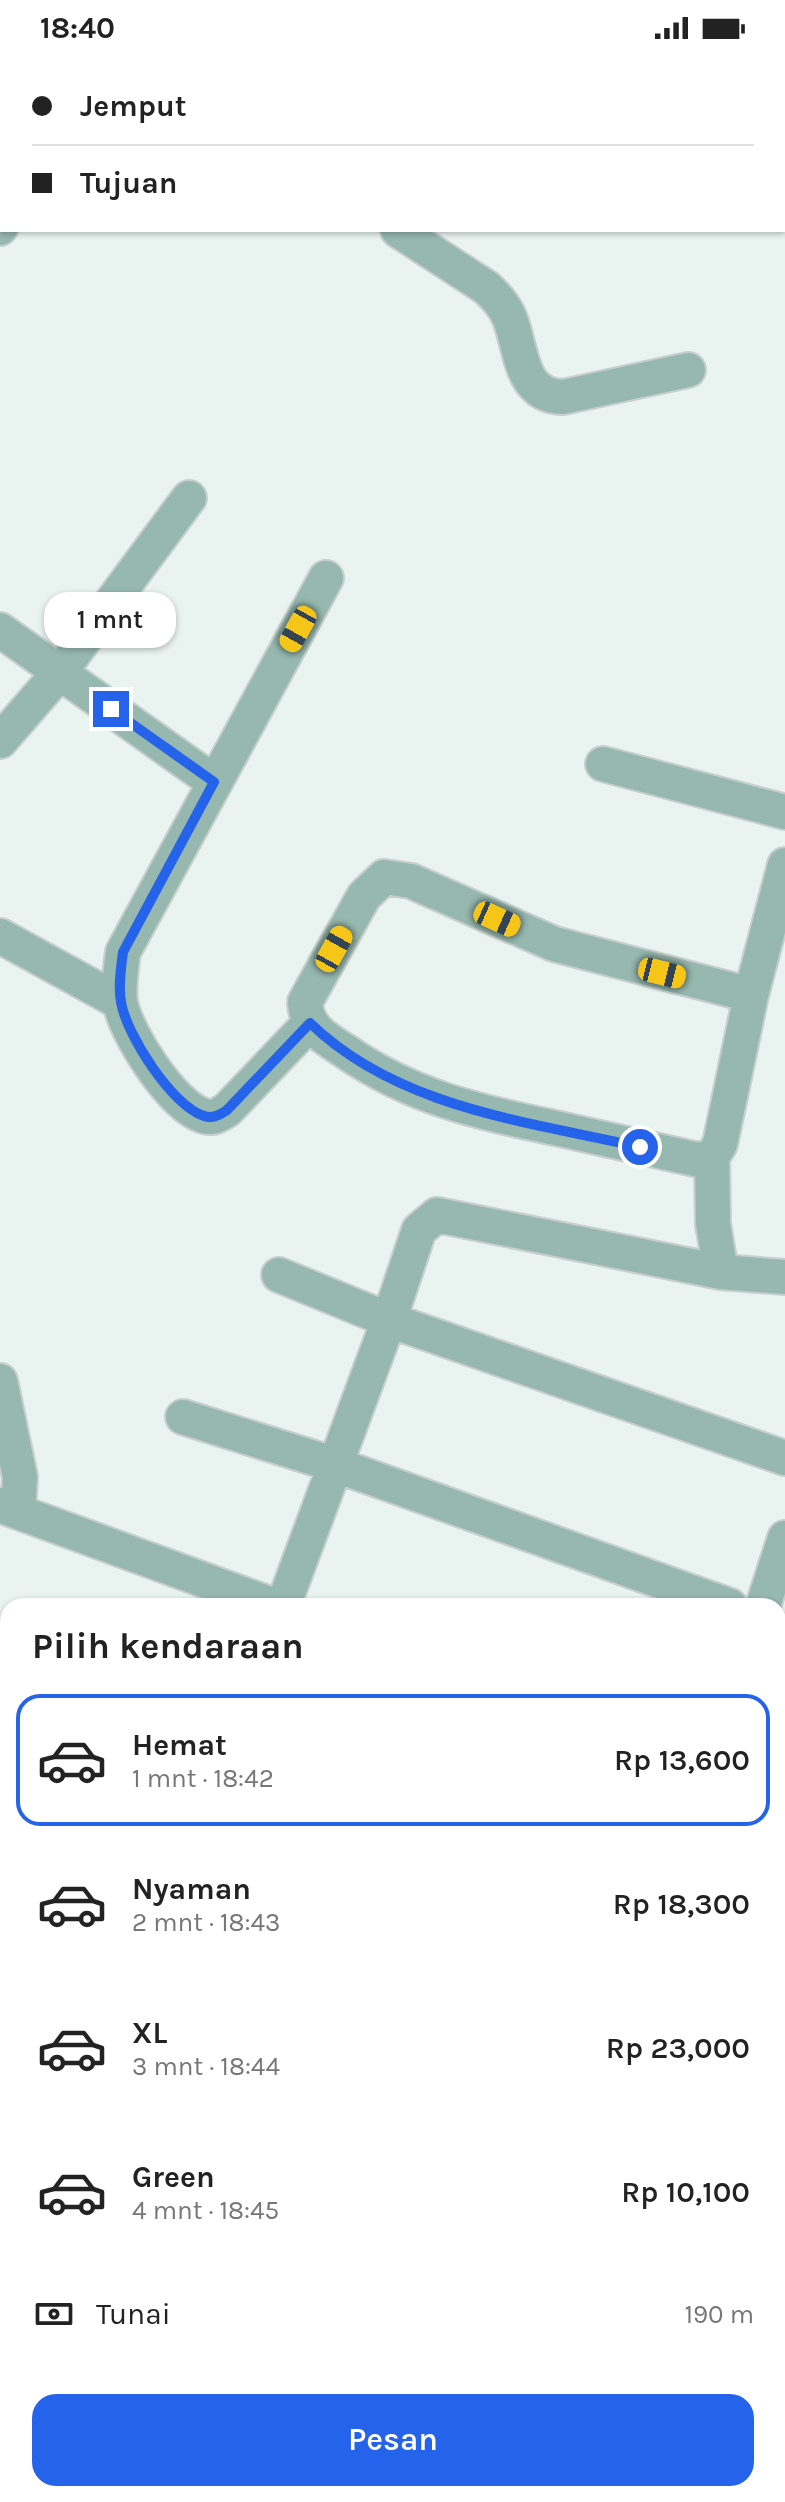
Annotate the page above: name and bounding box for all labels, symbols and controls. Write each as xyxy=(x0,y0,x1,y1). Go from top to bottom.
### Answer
text: 18:40 xyxy=(40,10,115,46)
text: Jemput xyxy=(80,88,187,124)
text: Tujuan xyxy=(80,165,177,201)
callout: 1 mnt xyxy=(45,593,177,649)
car xyxy=(276,602,320,656)
text: 1 mnt xyxy=(77,604,143,635)
route end xyxy=(93,691,129,727)
car xyxy=(470,898,524,940)
car xyxy=(312,922,356,976)
car xyxy=(636,956,688,990)
route start xyxy=(622,1129,658,1165)
text: Pilih kendaraan xyxy=(32,1625,304,1667)
icon: car xyxy=(36,1724,108,1796)
text: Hemat xyxy=(132,1727,227,1763)
text: Rp 13,600 xyxy=(614,1742,750,1778)
text: 1 mnt · 18:42 xyxy=(132,1763,274,1794)
icon: car xyxy=(36,1868,108,1940)
text: Nyaman xyxy=(132,1871,251,1907)
text: Rp 18,300 xyxy=(613,1886,750,1922)
text: 2 mnt · 18:43 xyxy=(132,1907,280,1938)
icon: car xyxy=(36,2012,108,2084)
text: XL xyxy=(132,2015,167,2051)
text: Rp 23,000 xyxy=(606,2030,750,2066)
text: 3 mnt · 18:44 xyxy=(132,2051,280,2082)
icon: car xyxy=(36,2156,108,2228)
text: Green xyxy=(132,2159,215,2195)
text: Rp 10,100 xyxy=(621,2174,750,2210)
text: 4 mnt · 18:45 xyxy=(132,2195,279,2226)
icon: cash xyxy=(32,2292,76,2336)
text: Tunai xyxy=(96,2296,171,2332)
text: 190 m xyxy=(684,2299,754,2330)
button: Pesan xyxy=(32,2394,754,2486)

